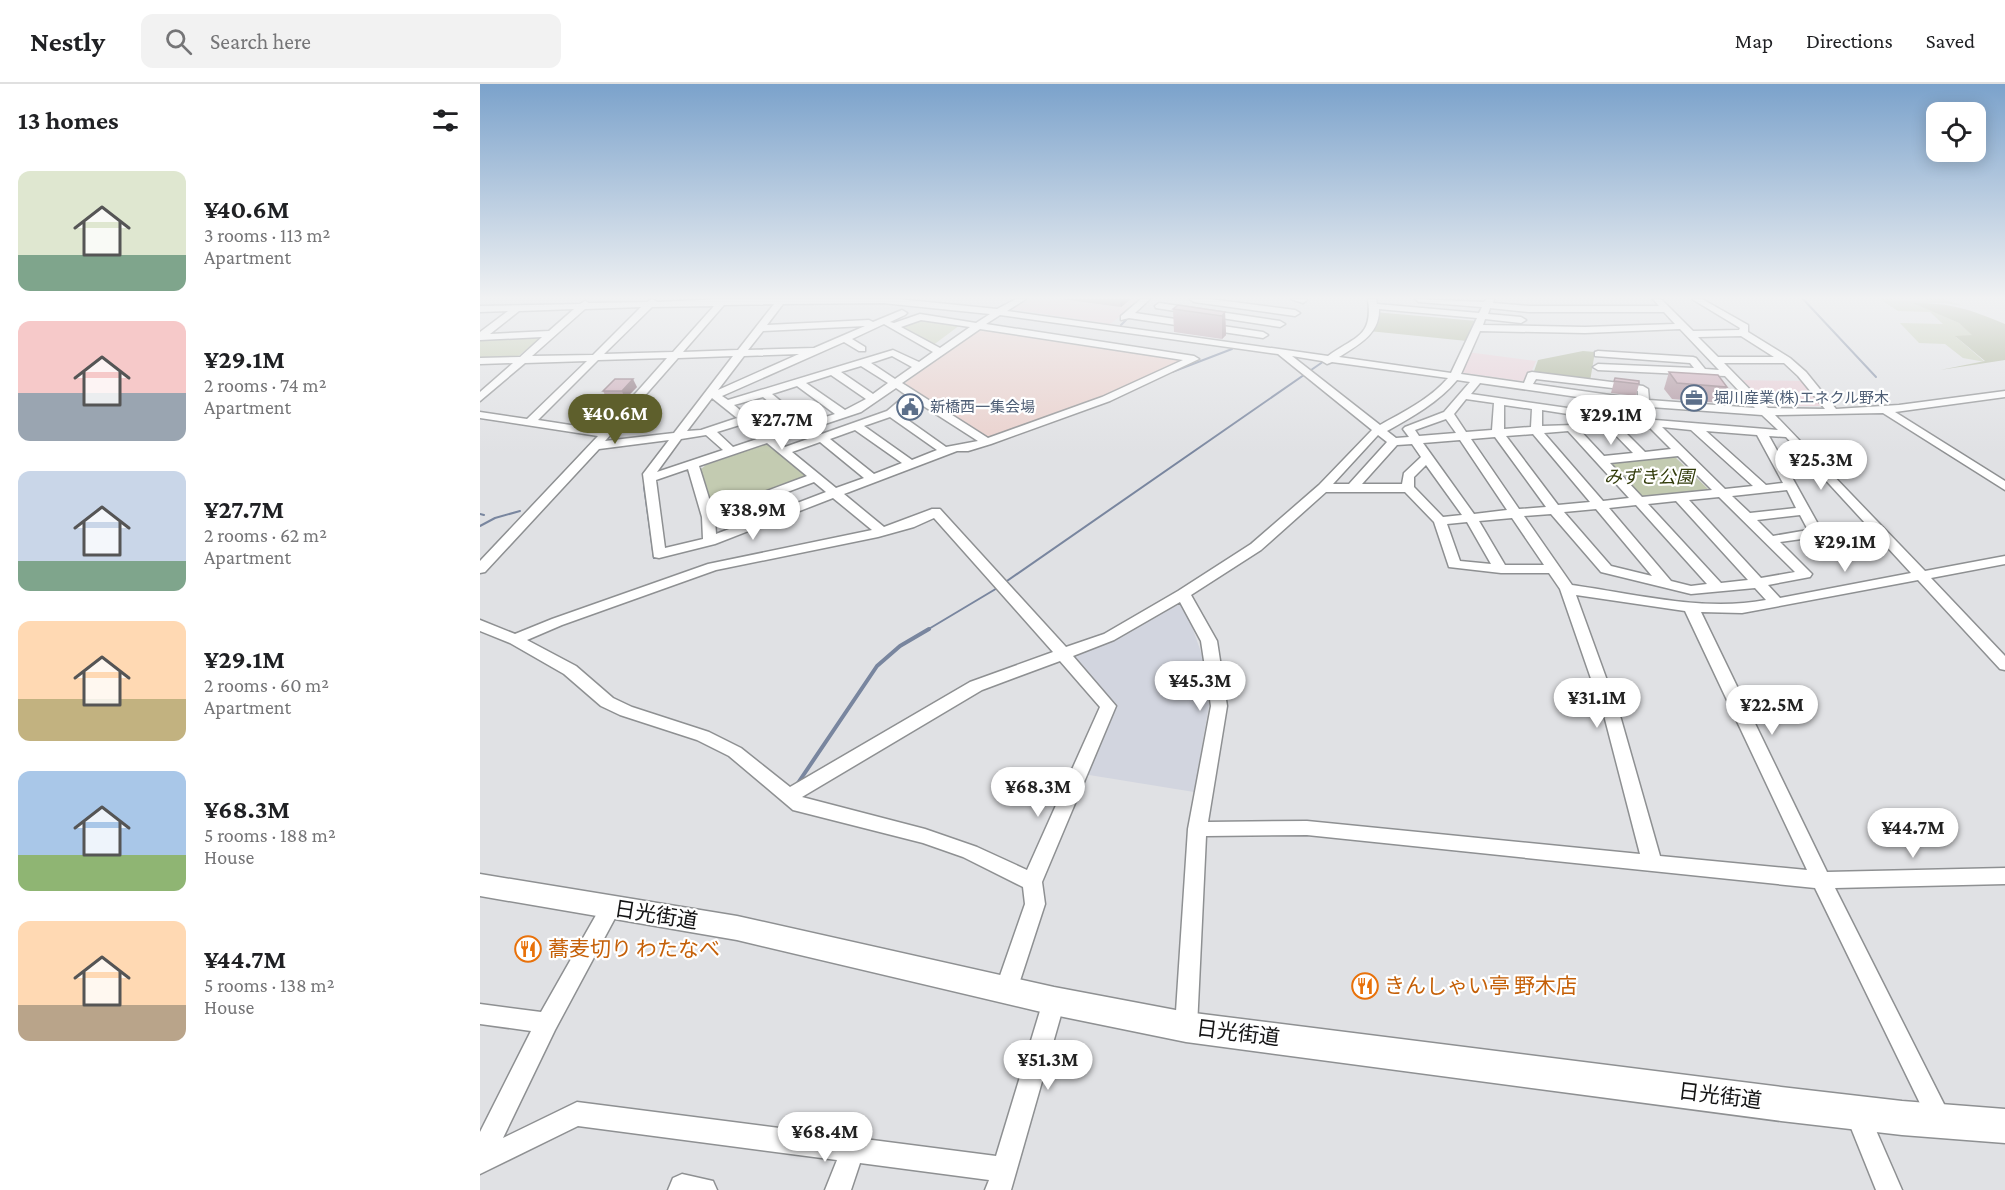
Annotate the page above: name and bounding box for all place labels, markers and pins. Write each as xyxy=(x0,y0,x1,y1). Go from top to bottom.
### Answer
office icon: 堀川産業(株)エネクル野木 xyxy=(1679,383,1709,413)
place label: 堀川産業(株)エネクル野木 xyxy=(1714,390,1889,407)
public building icon: 新橋西一集会場 xyxy=(895,392,925,422)
pin: ¥40.6M xyxy=(566,394,664,445)
pin: ¥29.1M xyxy=(1562,395,1660,446)
place label: 新橋西一集会場 xyxy=(930,399,1035,415)
pin: ¥27.7M xyxy=(733,400,831,451)
pin: ¥25.3M xyxy=(1772,440,1870,491)
pin: ¥38.9M xyxy=(704,490,802,541)
pin: ¥29.1M xyxy=(1796,522,1894,573)
pin: ¥45.3M xyxy=(1151,661,1249,712)
pin: ¥31.1M xyxy=(1548,678,1646,729)
pin: ¥22.5M xyxy=(1723,685,1821,736)
pin: ¥68.3M xyxy=(989,767,1087,818)
pin: ¥44.7M xyxy=(1864,808,1962,859)
restaurant icon: 蕎麦切り わたなべ xyxy=(513,934,543,964)
place label: 蕎麦切り わたなべ xyxy=(548,937,720,961)
restaurant icon: きんしゃい亭 野木店 xyxy=(1350,971,1380,1001)
place label: きんしゃい亭 野木店 xyxy=(1384,974,1577,998)
pin: ¥51.3M xyxy=(999,1040,1097,1091)
pin: ¥68.4M xyxy=(776,1112,874,1163)

